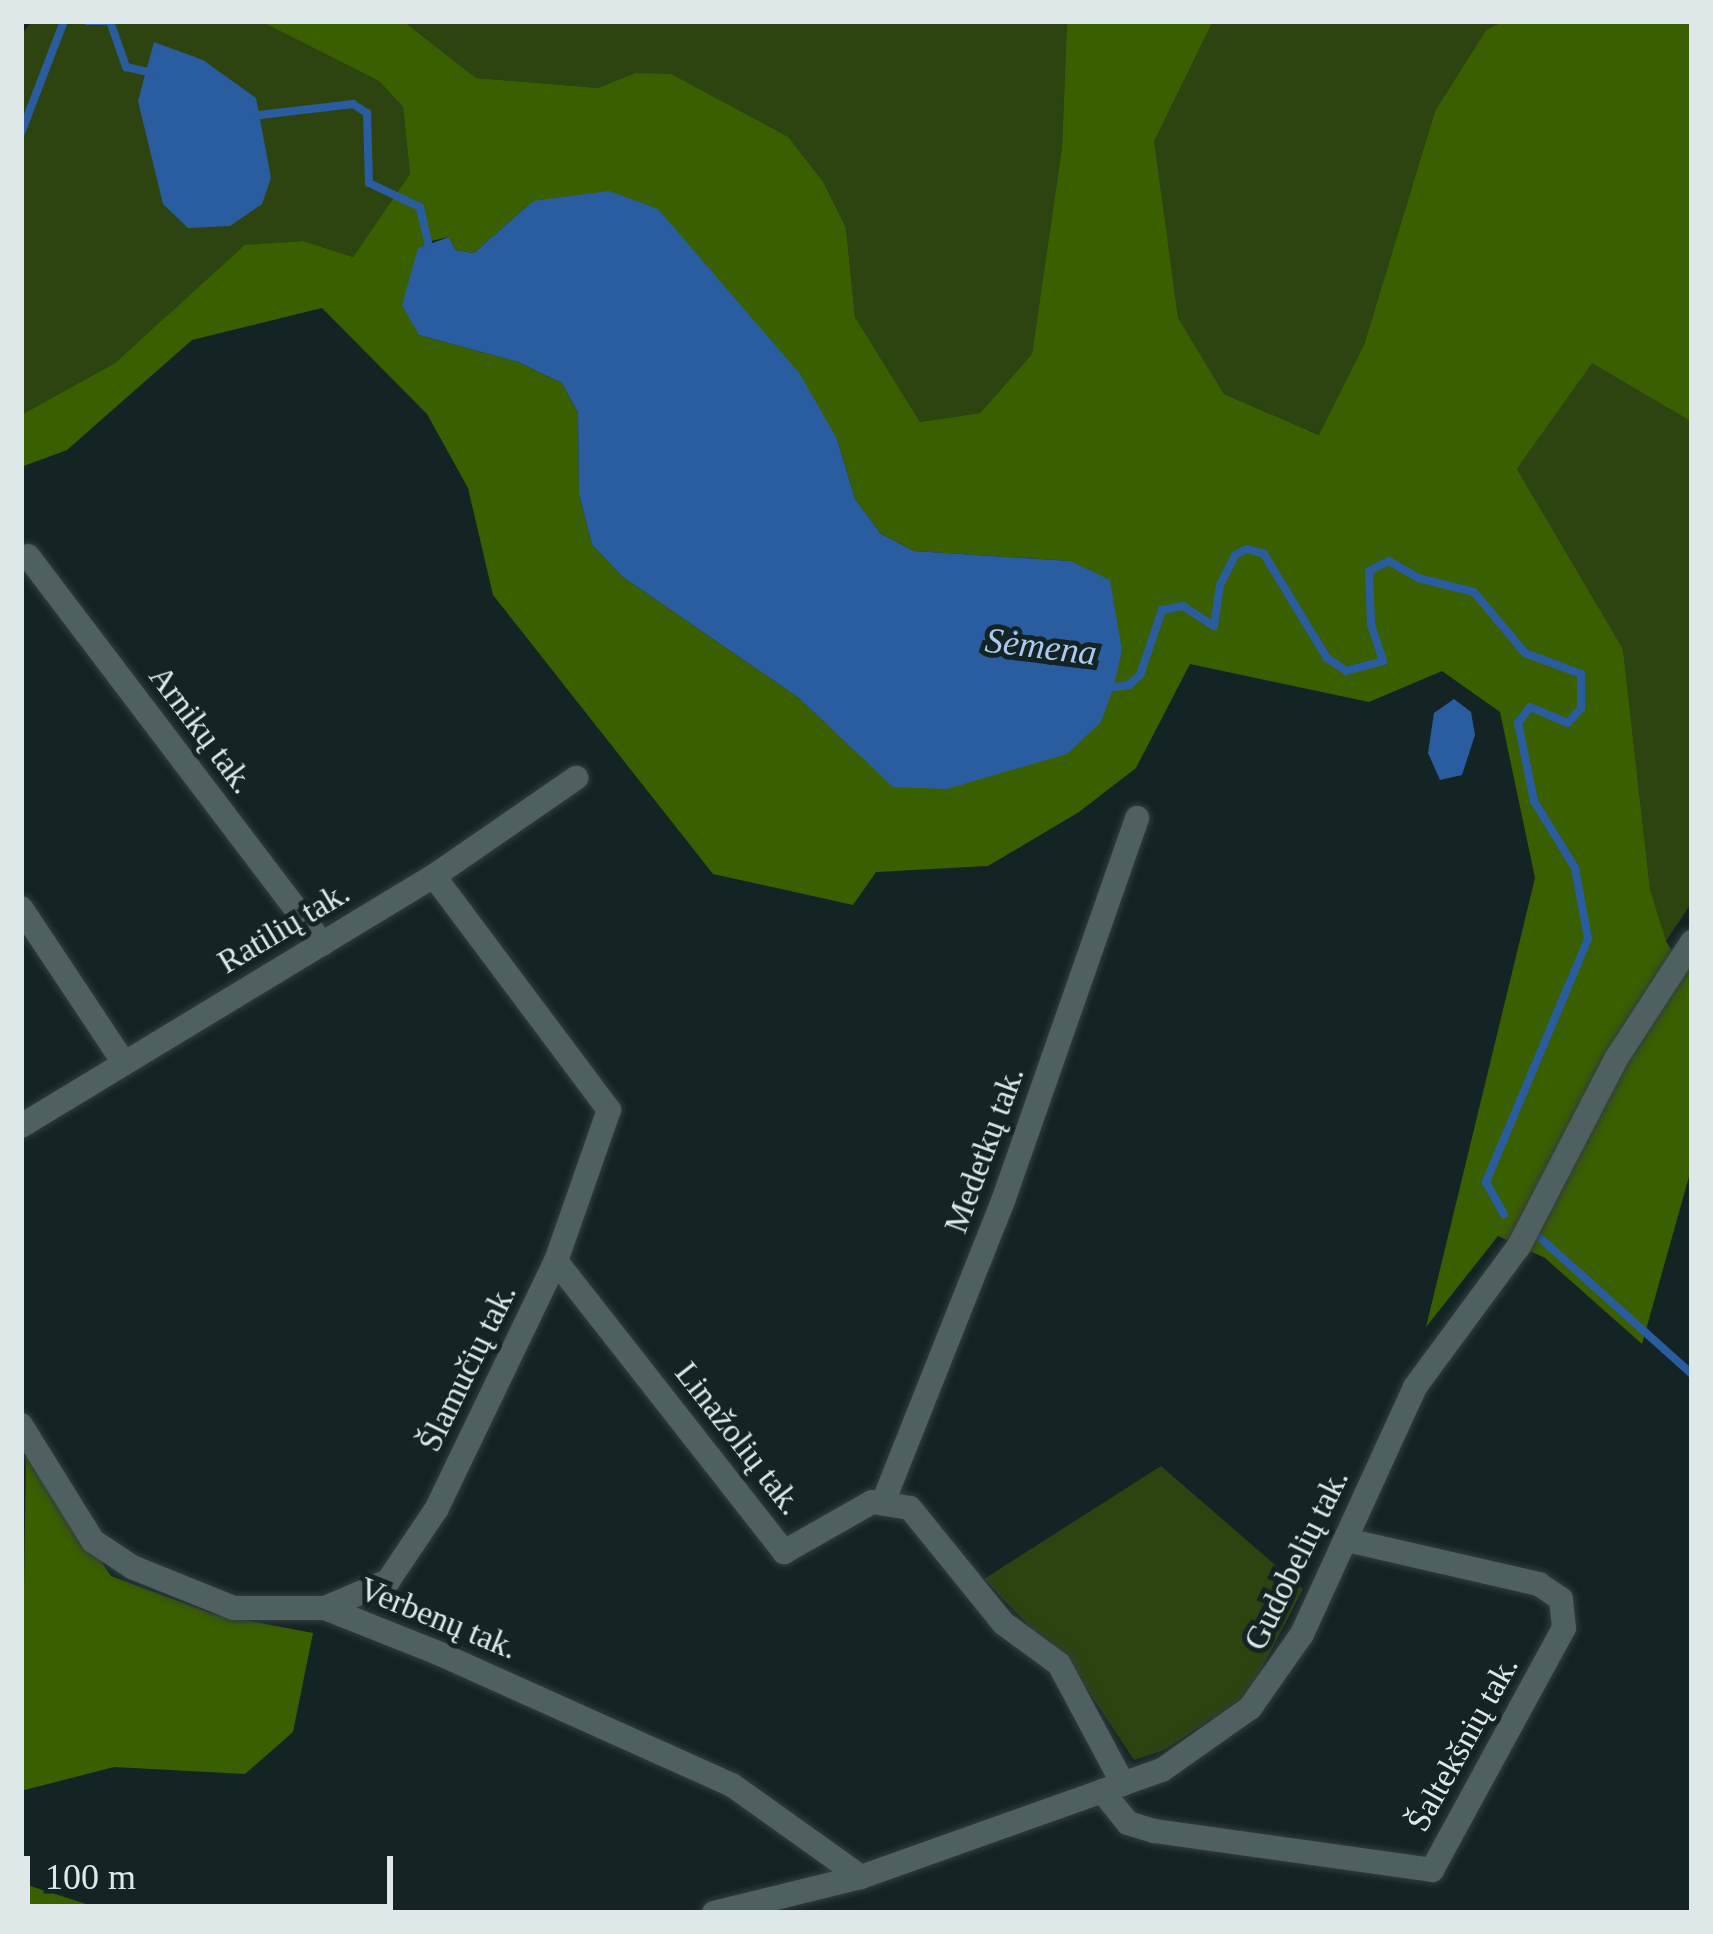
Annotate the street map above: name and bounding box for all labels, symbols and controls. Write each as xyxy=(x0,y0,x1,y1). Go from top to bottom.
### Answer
water label: Sėmena xyxy=(983,619,1099,675)
street label: Arnikų tak. xyxy=(140,658,262,802)
street label: Ratilių tak. xyxy=(211,873,357,983)
street label: Medetkų tak. xyxy=(937,1061,1033,1239)
street label: Šlamučių tak. xyxy=(410,1278,526,1458)
street label: Linažolių tak. xyxy=(666,1355,810,1523)
street label: Gudobelių tak. xyxy=(1236,1463,1358,1657)
street label: Verbenų tak. xyxy=(353,1569,523,1669)
street label: Šaltekšnių tak. xyxy=(1399,1649,1527,1839)
scale bar xyxy=(30,1832,399,1906)
text: 100 m xyxy=(45,1857,136,1897)

